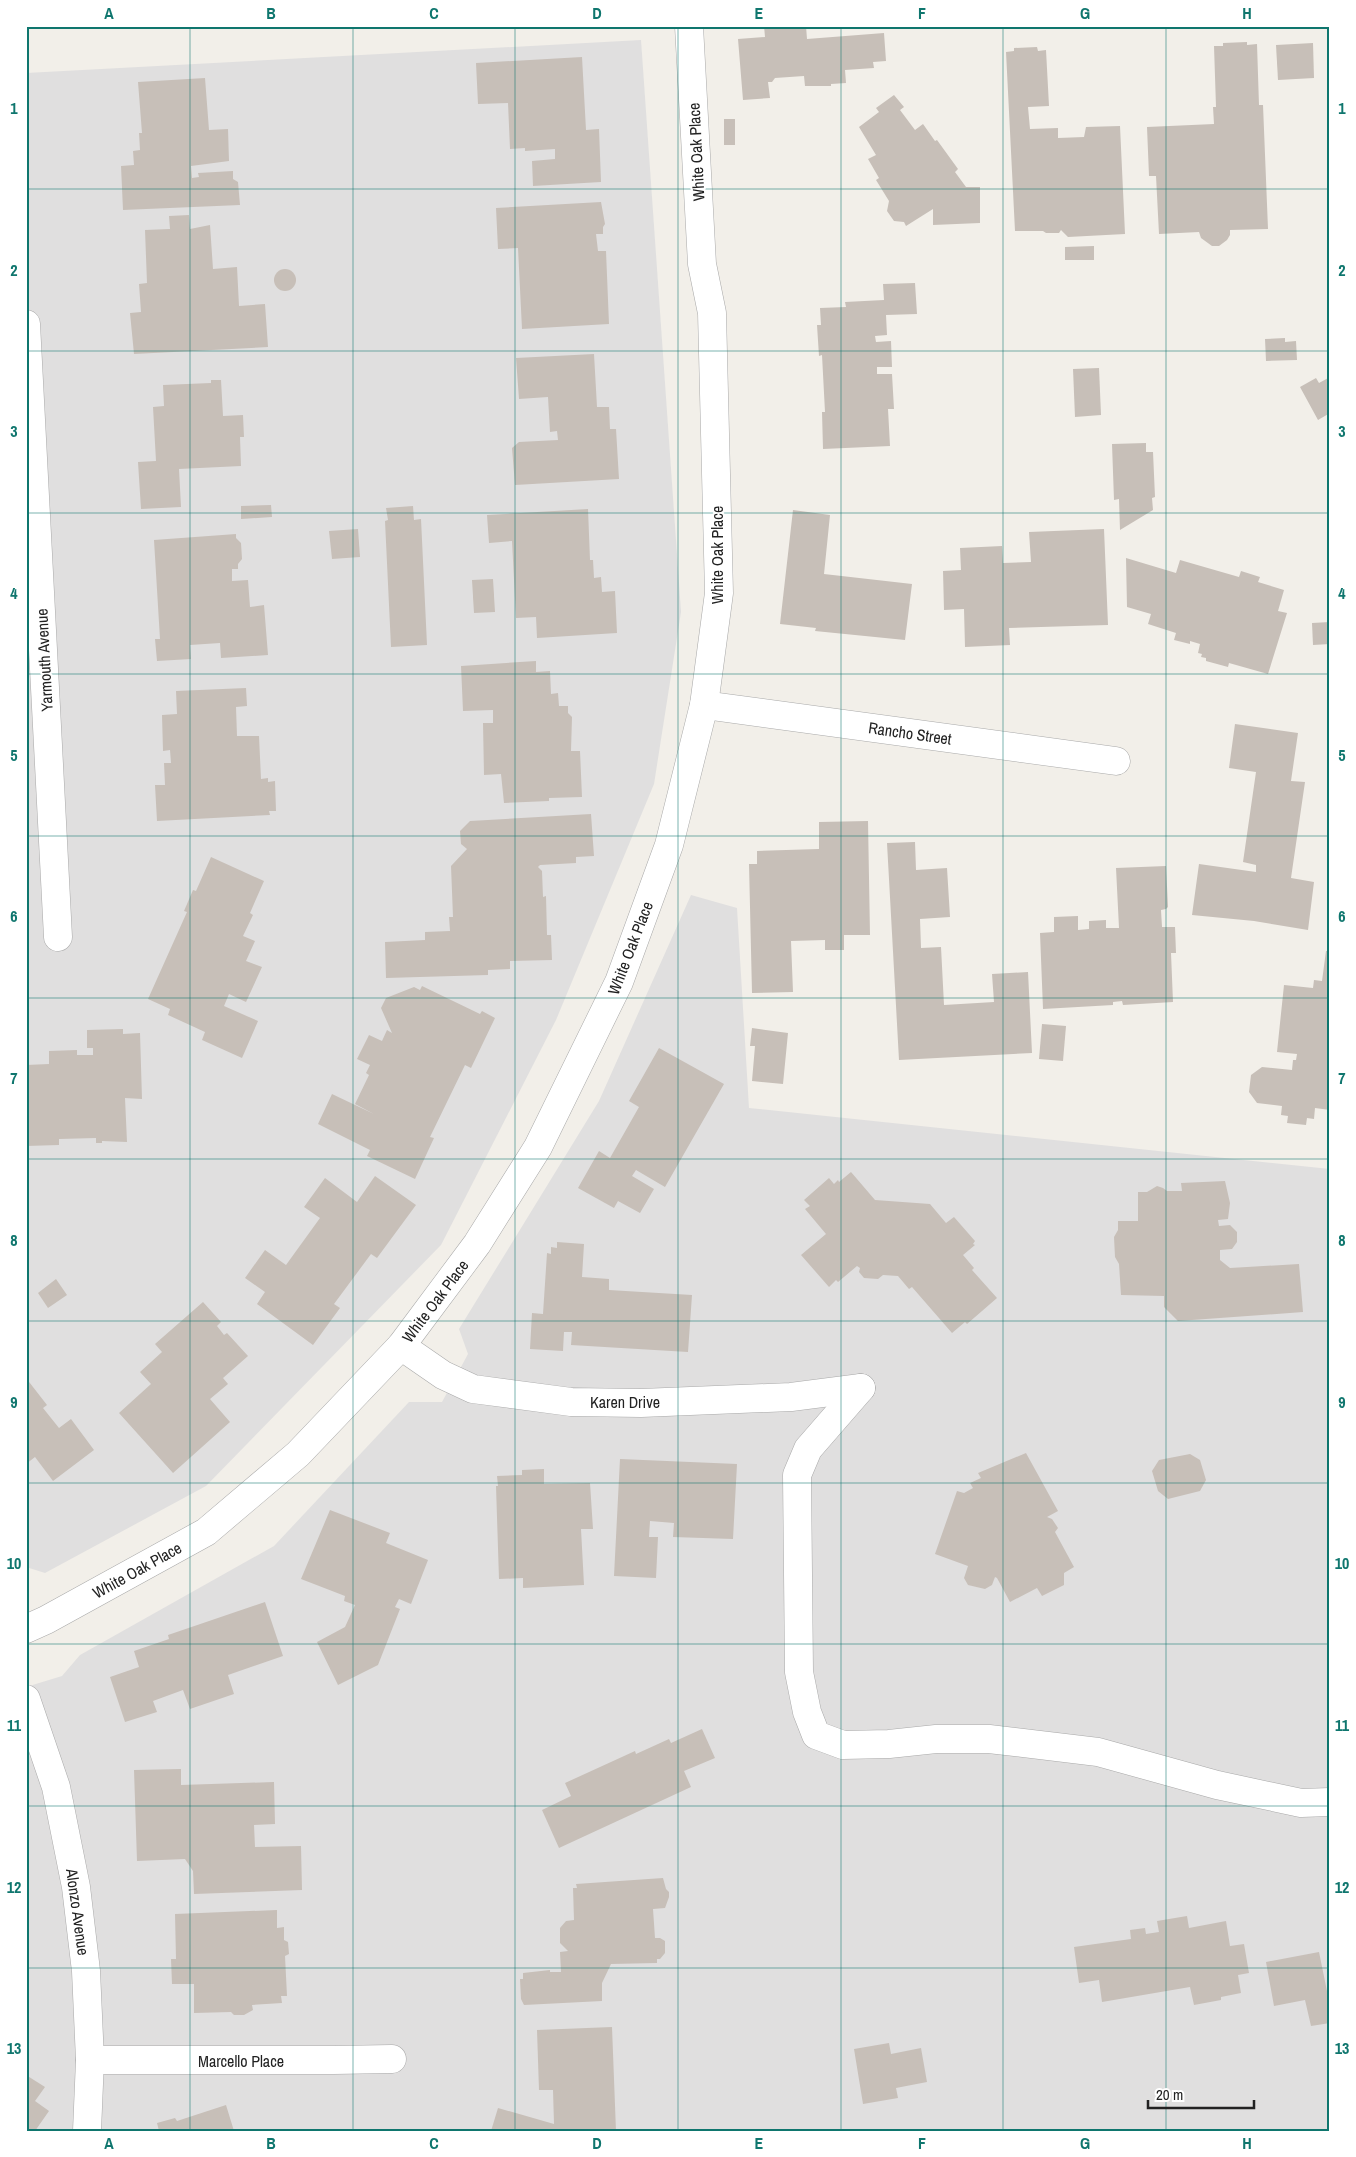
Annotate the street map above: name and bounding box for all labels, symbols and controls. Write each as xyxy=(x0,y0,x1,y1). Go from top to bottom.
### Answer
text: A xyxy=(104,2,114,24)
text: B xyxy=(266,2,276,24)
text: C xyxy=(429,2,439,24)
text: D xyxy=(592,2,602,24)
text: E xyxy=(755,2,764,24)
text: F xyxy=(918,2,926,24)
text: G xyxy=(1080,2,1090,24)
text: H xyxy=(1242,2,1252,24)
text: 1 xyxy=(10,97,18,119)
text: 1 xyxy=(1338,97,1346,119)
street label: White Oak Place xyxy=(682,102,710,202)
text: 2 xyxy=(10,259,18,281)
text: 2 xyxy=(1338,259,1346,281)
text: 3 xyxy=(10,420,18,442)
text: 3 xyxy=(1338,420,1346,442)
street label: White Oak Place xyxy=(706,506,728,604)
text: 4 xyxy=(10,582,18,604)
text: 4 xyxy=(1338,582,1346,604)
street label: Yarmouth Avenue xyxy=(30,608,58,712)
street label: Rancho Street xyxy=(867,716,953,750)
text: 5 xyxy=(10,744,18,766)
text: 5 xyxy=(1338,744,1346,766)
street label: White Oak Place xyxy=(602,898,658,998)
text: 6 xyxy=(10,905,18,927)
text: 6 xyxy=(1338,905,1346,927)
text: 7 xyxy=(10,1067,18,1089)
text: 7 xyxy=(1338,1067,1346,1089)
text: 8 xyxy=(10,1229,18,1251)
text: 8 xyxy=(1338,1229,1346,1251)
street label: White Oak Place xyxy=(397,1255,473,1347)
text: 9 xyxy=(10,1391,18,1413)
street label: Karen Drive xyxy=(590,1391,660,1413)
text: 9 xyxy=(1338,1391,1346,1413)
street label: White Oak Place xyxy=(89,1537,185,1603)
text: 10 xyxy=(7,1552,21,1574)
text: 10 xyxy=(1335,1552,1349,1574)
text: 11 xyxy=(7,1714,22,1736)
text: 11 xyxy=(1335,1714,1350,1736)
street label: Alonzo Avenue xyxy=(61,1866,95,1957)
text: 12 xyxy=(7,1876,21,1898)
text: 12 xyxy=(1335,1876,1349,1898)
text: 13 xyxy=(7,2037,21,2059)
text: 13 xyxy=(1335,2037,1349,2059)
street label: Marcello Place xyxy=(198,2050,284,2072)
scale bar xyxy=(1148,2077,1255,2109)
text: 20 m xyxy=(1156,2084,1183,2105)
text: A xyxy=(104,2132,114,2154)
text: B xyxy=(266,2132,276,2154)
text: C xyxy=(429,2132,439,2154)
text: D xyxy=(592,2132,602,2154)
text: E xyxy=(755,2132,764,2154)
text: F xyxy=(918,2132,926,2154)
text: G xyxy=(1080,2132,1090,2154)
text: H xyxy=(1242,2132,1252,2154)

